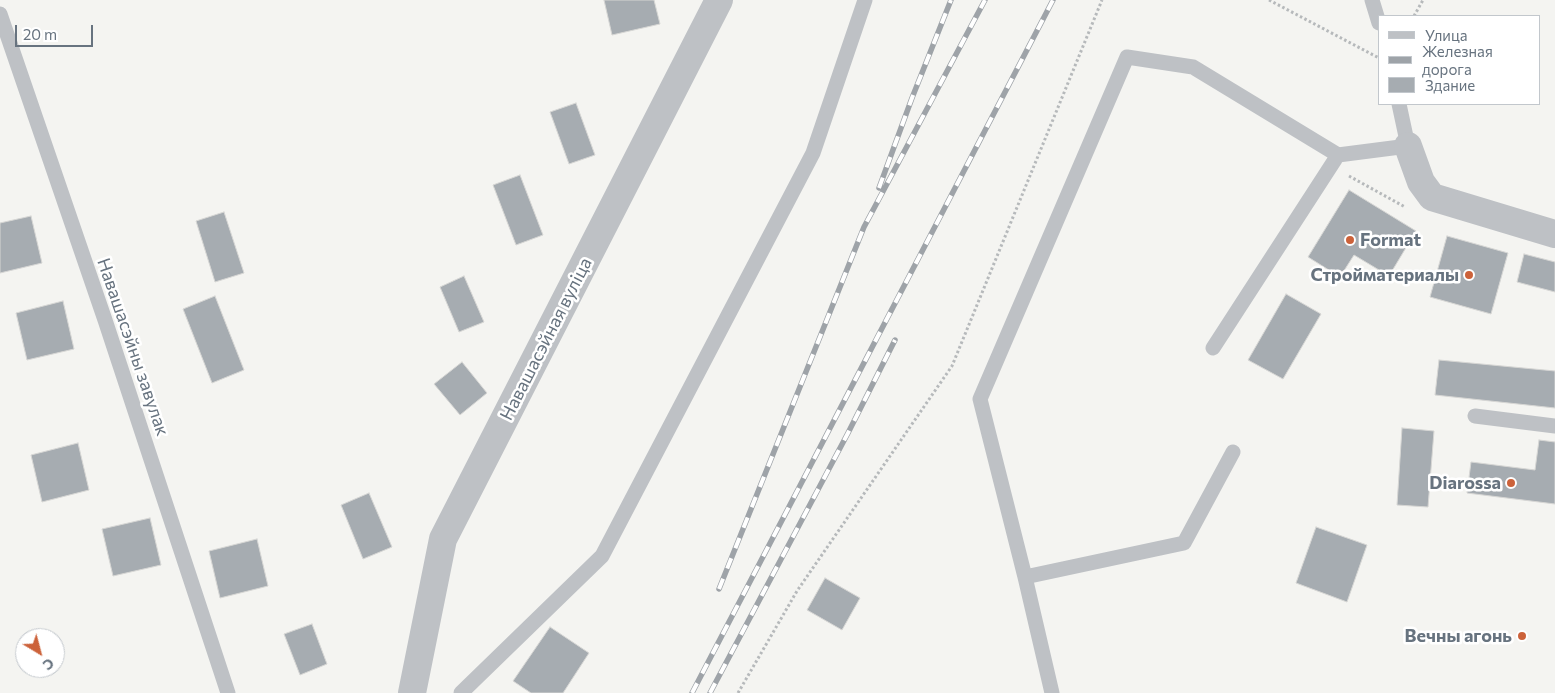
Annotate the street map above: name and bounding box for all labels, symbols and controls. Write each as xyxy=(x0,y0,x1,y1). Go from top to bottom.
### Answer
scale bar xyxy=(18,15,95,47)
legend xyxy=(1378,15,1540,105)
text: 20 m xyxy=(23,25,57,43)
text: Улица xyxy=(1425,26,1467,44)
text: Железная дорога xyxy=(1422,42,1493,78)
text: Здание xyxy=(1425,76,1475,94)
place label: Format xyxy=(1360,229,1421,251)
marker: Format xyxy=(1344,234,1356,246)
street label: Навашасэйная вуліца xyxy=(496,254,596,424)
street label: Навашасэйны завулак xyxy=(92,255,174,439)
place label: Стройматериалы xyxy=(1310,264,1459,286)
marker: Стройматериалы xyxy=(1463,269,1475,281)
place label: Diarossa xyxy=(1429,472,1501,494)
marker: Diarossa xyxy=(1505,477,1517,489)
place label: Вечны агонь xyxy=(1405,625,1512,647)
north arrow xyxy=(15,628,65,678)
marker: Вечны агонь xyxy=(1516,630,1528,642)
text: С xyxy=(40,655,58,674)

